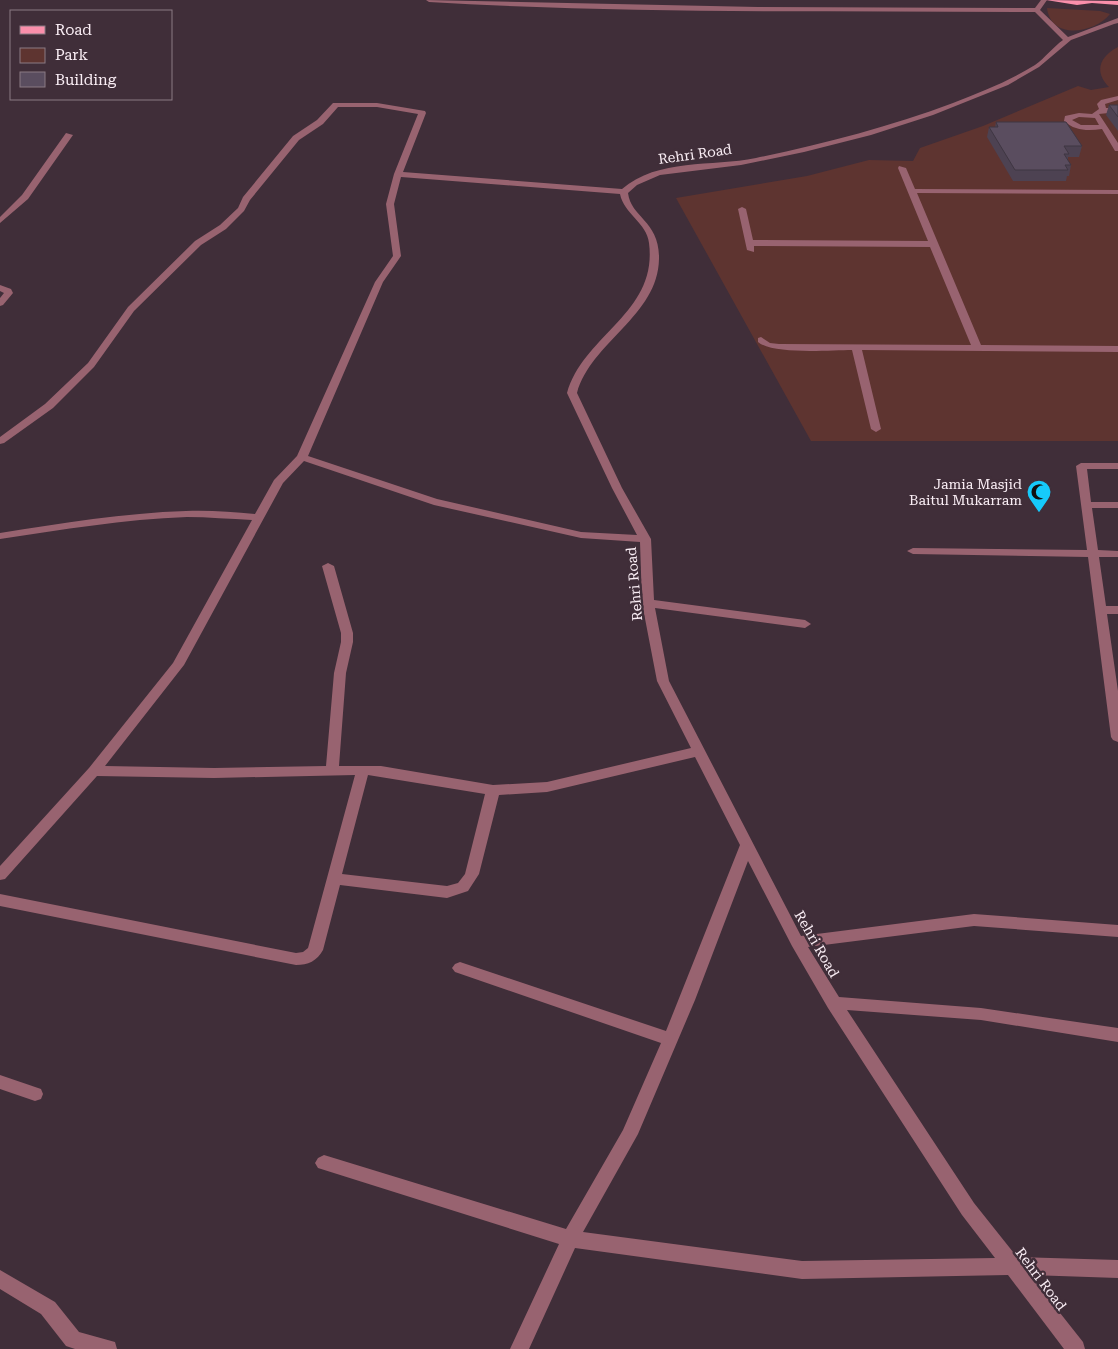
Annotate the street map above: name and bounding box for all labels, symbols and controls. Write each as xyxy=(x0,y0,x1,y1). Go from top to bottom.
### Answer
legend xyxy=(10,10,172,100)
text: Road xyxy=(55,21,92,39)
text: Park xyxy=(55,46,89,64)
text: Building xyxy=(55,71,117,89)
street label: Rehri Road xyxy=(657,141,733,167)
place label: Jamia Masjid Baitul Mukarram xyxy=(909,476,1022,508)
mosque icon: Jamia Masjid Baitul Mukarram xyxy=(1026,479,1052,513)
street label: Rehri Road xyxy=(623,546,645,622)
street label: Rehri Road xyxy=(792,908,843,980)
street label: Rehri Road xyxy=(1012,1245,1070,1313)

